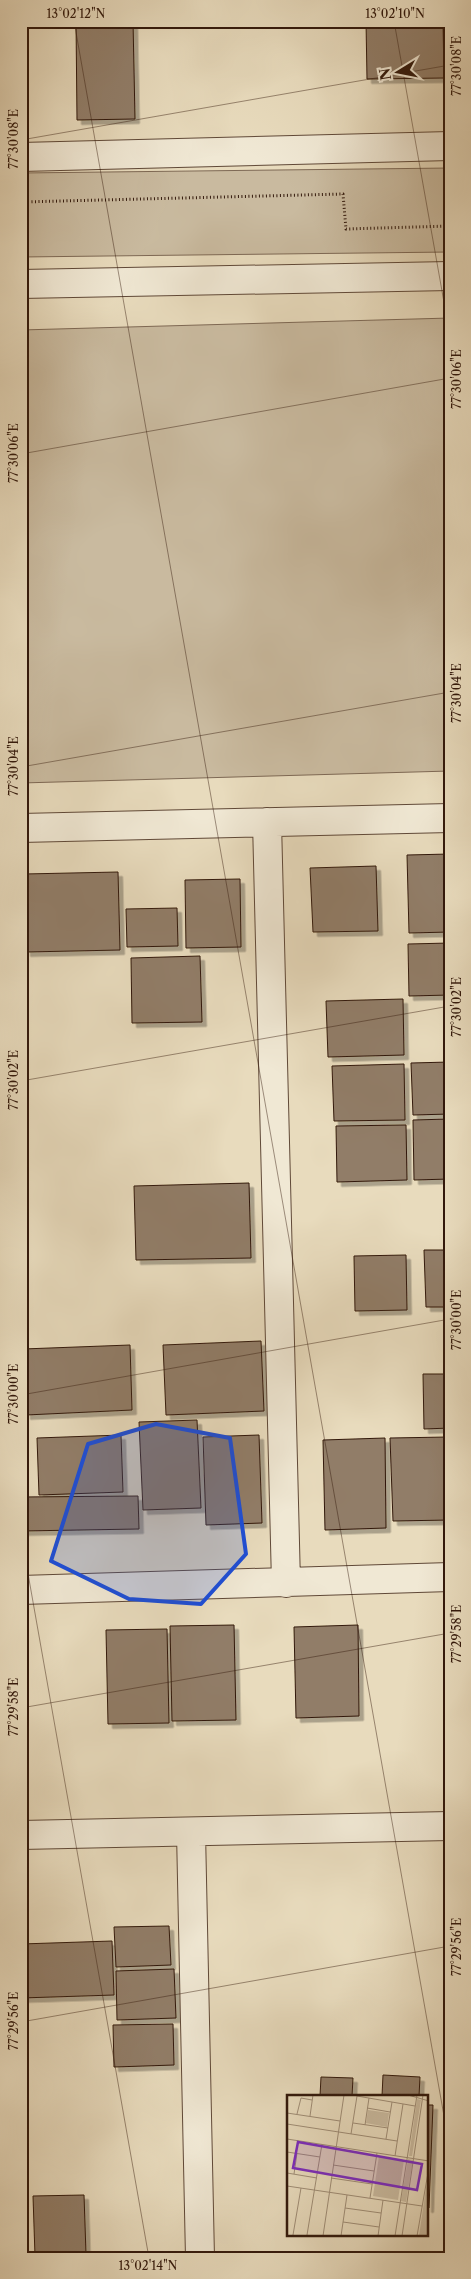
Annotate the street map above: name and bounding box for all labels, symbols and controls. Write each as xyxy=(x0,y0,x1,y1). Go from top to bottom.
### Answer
text: 13°02'12"N xyxy=(46,6,106,21)
text: 13°02'10"N xyxy=(365,6,425,21)
text: 77°30'08"E xyxy=(449,36,464,96)
north arrow xyxy=(374,48,424,98)
text: N xyxy=(375,67,395,82)
text: 77°30'08"E xyxy=(6,109,21,169)
text: 77°30'06"E xyxy=(449,349,464,409)
text: 77°30'06"E xyxy=(6,423,21,483)
text: 77°30'04"E xyxy=(449,663,464,723)
text: 77°30'04"E xyxy=(6,736,21,796)
text: 77°30'02"E xyxy=(449,977,464,1037)
text: 77°30'02"E xyxy=(6,1050,21,1110)
text: 77°30'00"E xyxy=(449,1290,464,1350)
text: 77°30'00"E xyxy=(6,1364,21,1424)
text: 77°29'58"E xyxy=(449,1605,464,1663)
text: 77°29'58"E xyxy=(6,1678,21,1736)
text: 77°29'56"E xyxy=(449,1918,464,1976)
text: 77°29'56"E xyxy=(6,1992,21,2050)
inset map xyxy=(287,2095,428,2236)
text: 13°02'14"N xyxy=(119,2258,178,2273)

